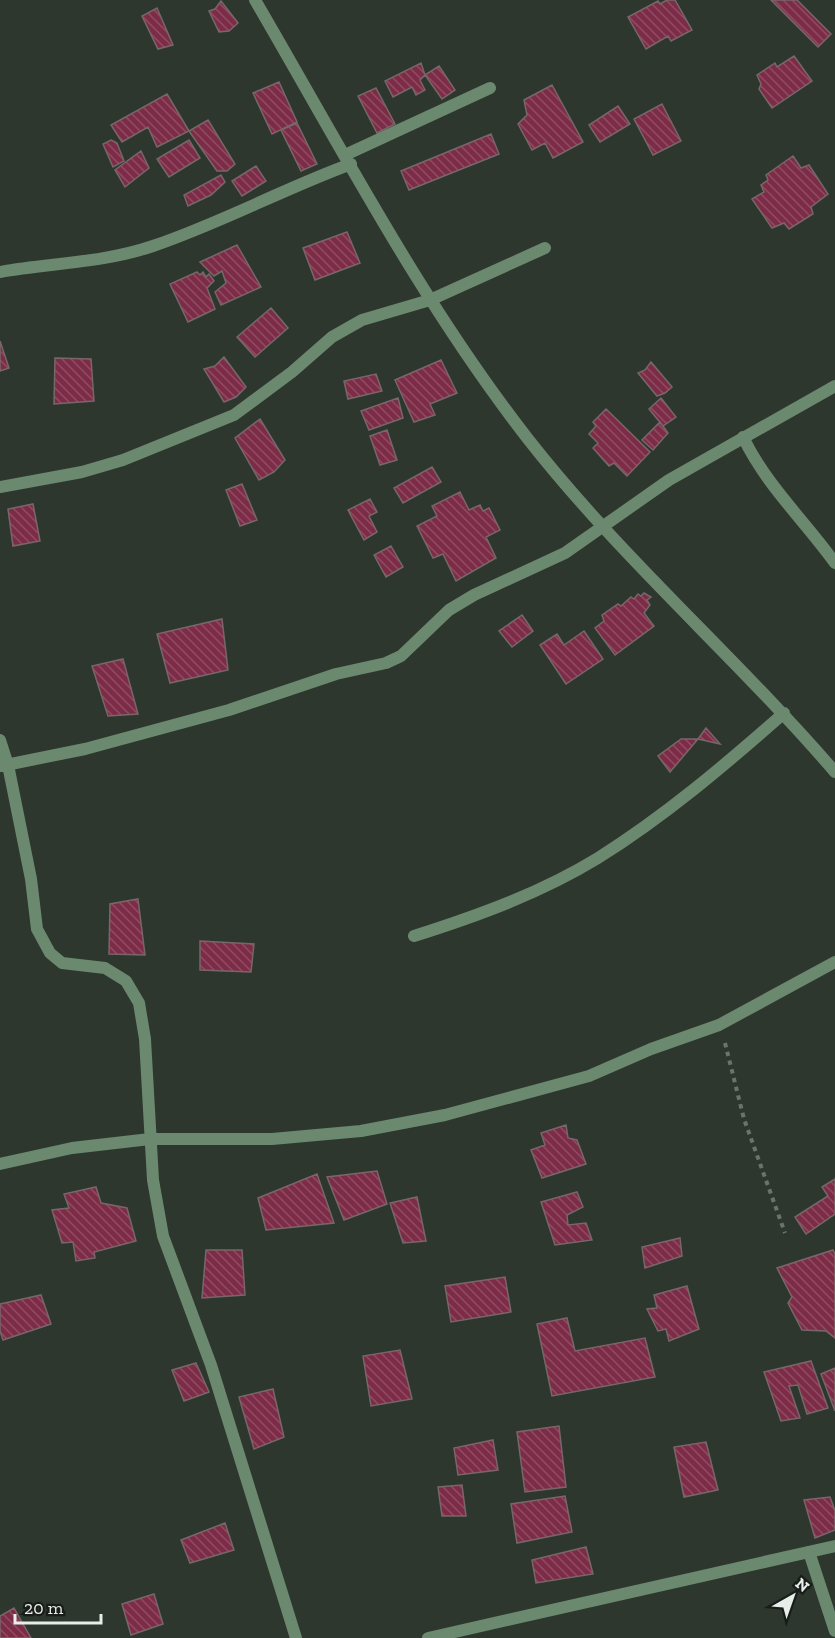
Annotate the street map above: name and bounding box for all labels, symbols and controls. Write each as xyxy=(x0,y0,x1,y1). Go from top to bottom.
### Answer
north arrow xyxy=(763,1566,823,1626)
text: N xyxy=(792,1574,813,1596)
scale bar xyxy=(15,1587,100,1625)
text: 20 m xyxy=(24,1597,64,1619)

